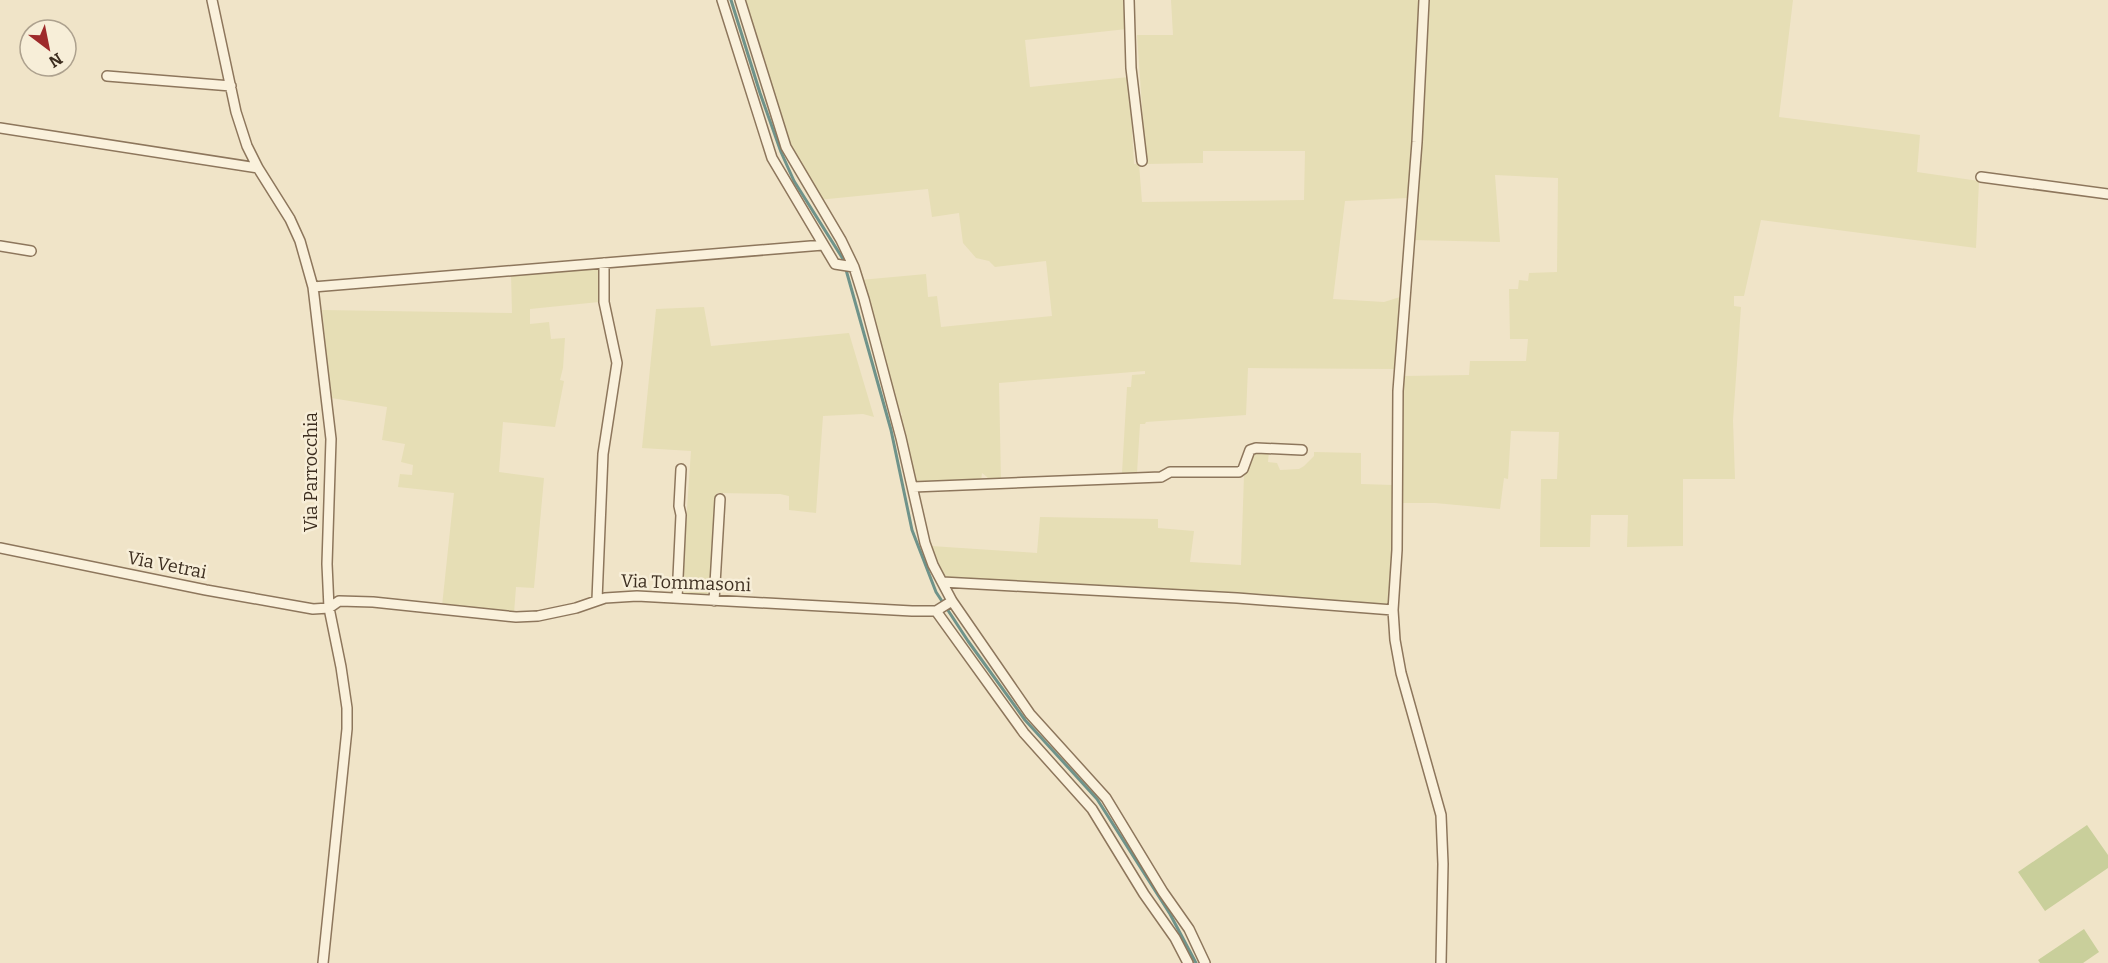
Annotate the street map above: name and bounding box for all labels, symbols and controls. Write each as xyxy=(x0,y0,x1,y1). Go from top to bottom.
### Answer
north arrow xyxy=(18,18,78,78)
text: N xyxy=(45,49,66,72)
street label: Via Parrocchia xyxy=(300,412,322,532)
street label: Via Vetrai xyxy=(125,547,209,583)
street label: Via Tommasoni xyxy=(621,570,751,596)

